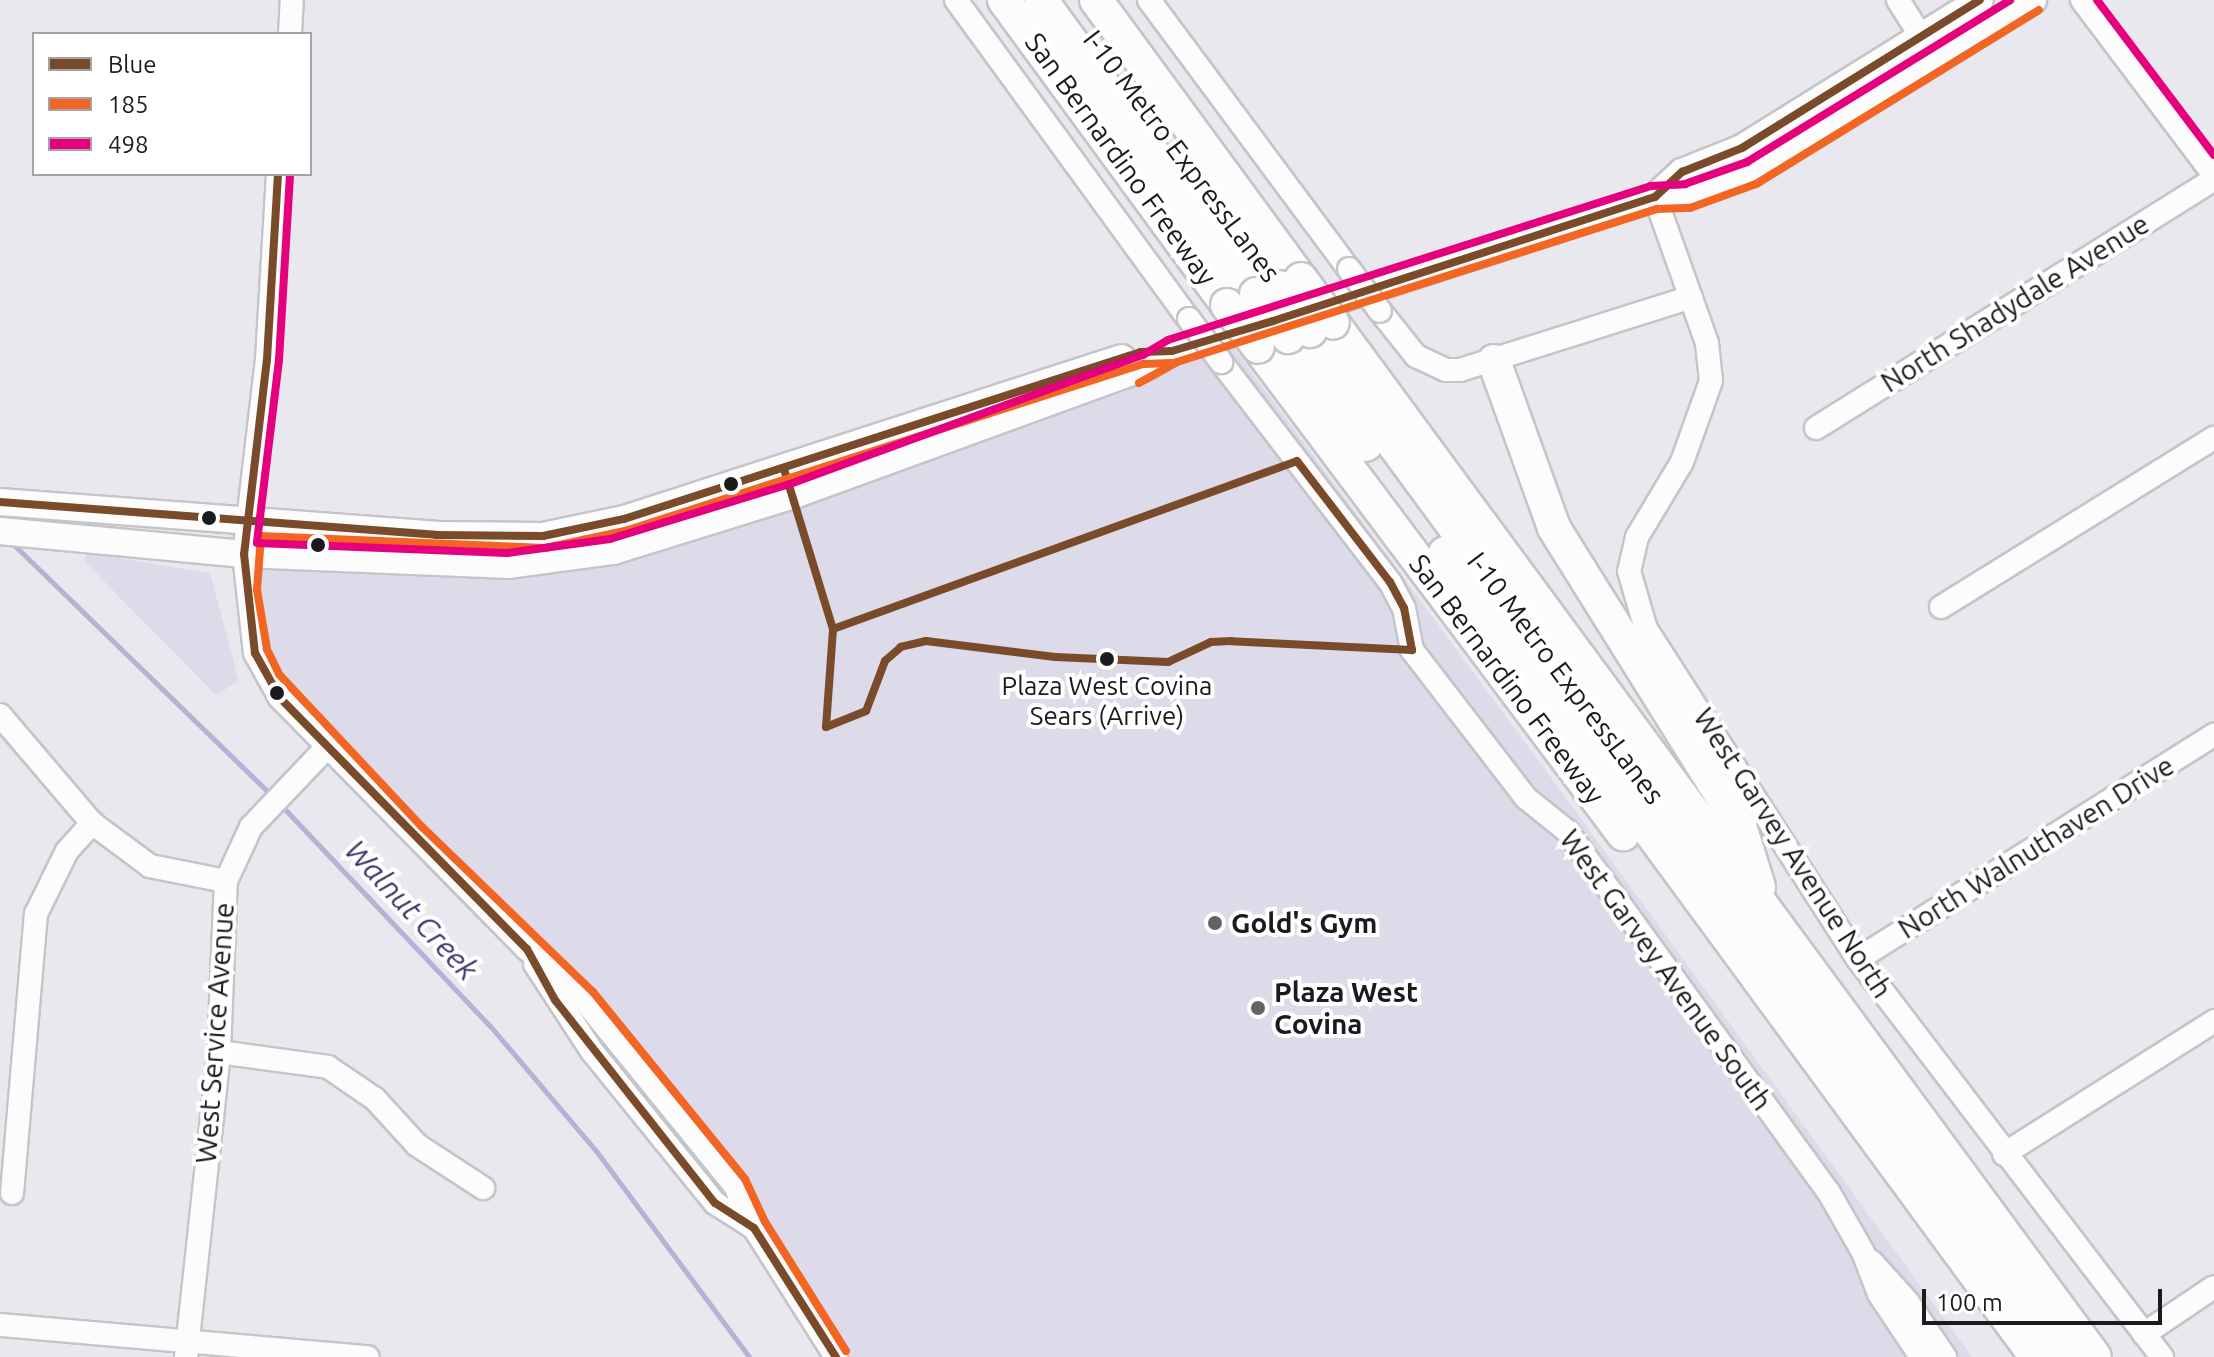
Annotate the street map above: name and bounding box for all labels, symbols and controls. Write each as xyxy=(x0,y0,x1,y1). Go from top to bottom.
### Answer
street label: I-10 Metro ExpressLanes xyxy=(1076,23,1288,289)
street label: San Bernardino Freeway xyxy=(1018,26,1224,292)
legend xyxy=(32,32,312,176)
text: Blue xyxy=(108,51,156,78)
text: 185 xyxy=(108,91,149,118)
text: 498 xyxy=(108,131,149,158)
street label: North Shadydale Avenue xyxy=(1875,207,2155,399)
unlabelled marker xyxy=(723,476,739,492)
unlabelled marker xyxy=(201,510,217,526)
unlabelled marker xyxy=(310,537,326,553)
street label: I-10 Metro ExpressLanes xyxy=(1460,545,1672,811)
street label: San Bernardino Freeway xyxy=(1402,548,1612,810)
marker: Plaza West Covina Sears (Arrive) xyxy=(1099,651,1115,667)
place label: Plaza West Covina Sears (Arrive) xyxy=(1002,670,1212,732)
unlabelled marker xyxy=(269,685,285,701)
street label: West Garvey Avenue North xyxy=(1687,702,1899,1004)
street label: North Walnuthaven Drive xyxy=(1892,748,2180,946)
street label: West Garvey Avenue South xyxy=(1553,823,1779,1117)
water label: Walnut Creek xyxy=(338,833,486,987)
street label: West Service Avenue xyxy=(189,901,241,1165)
place label: Gold's Gym xyxy=(1231,906,1377,940)
marker: Gold's Gym xyxy=(1206,914,1224,932)
place label: Plaza West Covina xyxy=(1274,975,1418,1041)
marker: Plaza West Covina xyxy=(1249,999,1267,1017)
scale bar xyxy=(1926,1273,2166,1323)
text: 100 m xyxy=(1936,1289,2003,1316)

